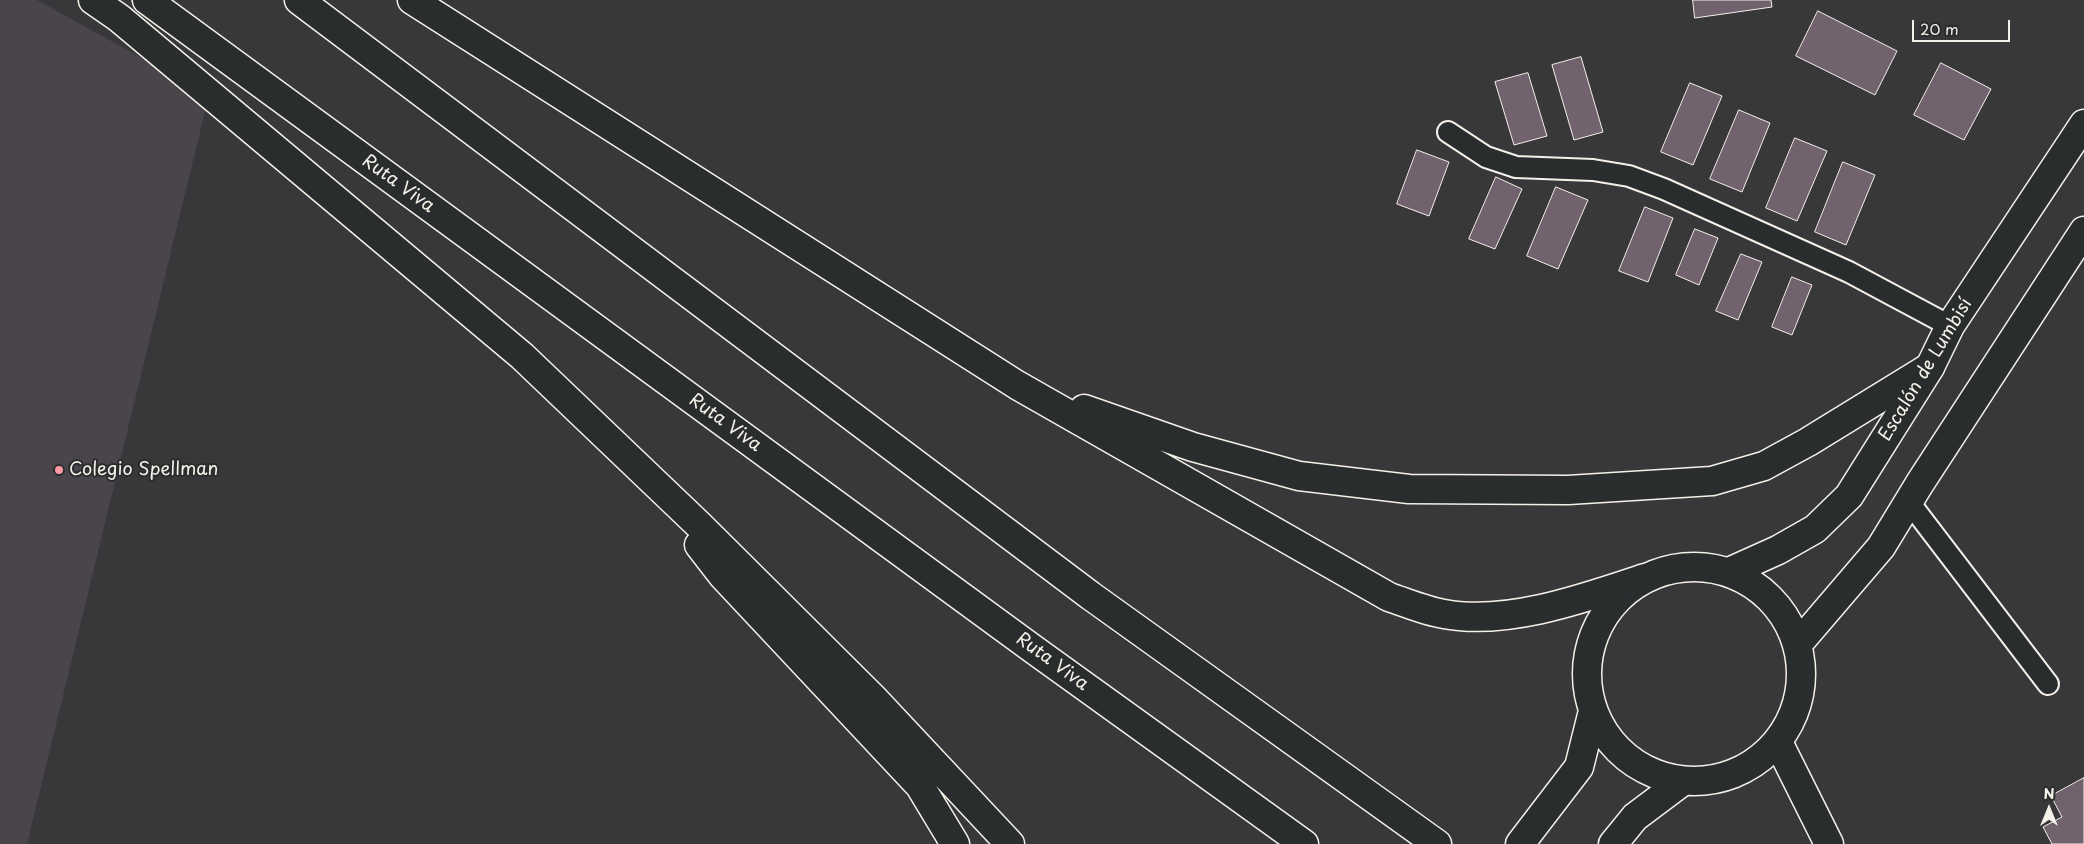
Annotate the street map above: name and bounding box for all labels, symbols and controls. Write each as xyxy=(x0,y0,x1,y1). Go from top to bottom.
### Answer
scale bar xyxy=(1914,10,2012,42)
text: 20 m xyxy=(1920,17,1959,40)
street label: Ruta Viva xyxy=(358,150,438,218)
street label: Escalón de Lumbisí xyxy=(1875,295,1977,445)
street label: Ruta Viva xyxy=(685,389,765,457)
place label: Colegio Spellman xyxy=(69,459,218,481)
marker: Colegio Spellman xyxy=(53,464,65,476)
street label: Ruta Viva xyxy=(1012,628,1092,696)
text: N xyxy=(2043,783,2055,804)
north arrow xyxy=(2024,784,2074,834)

